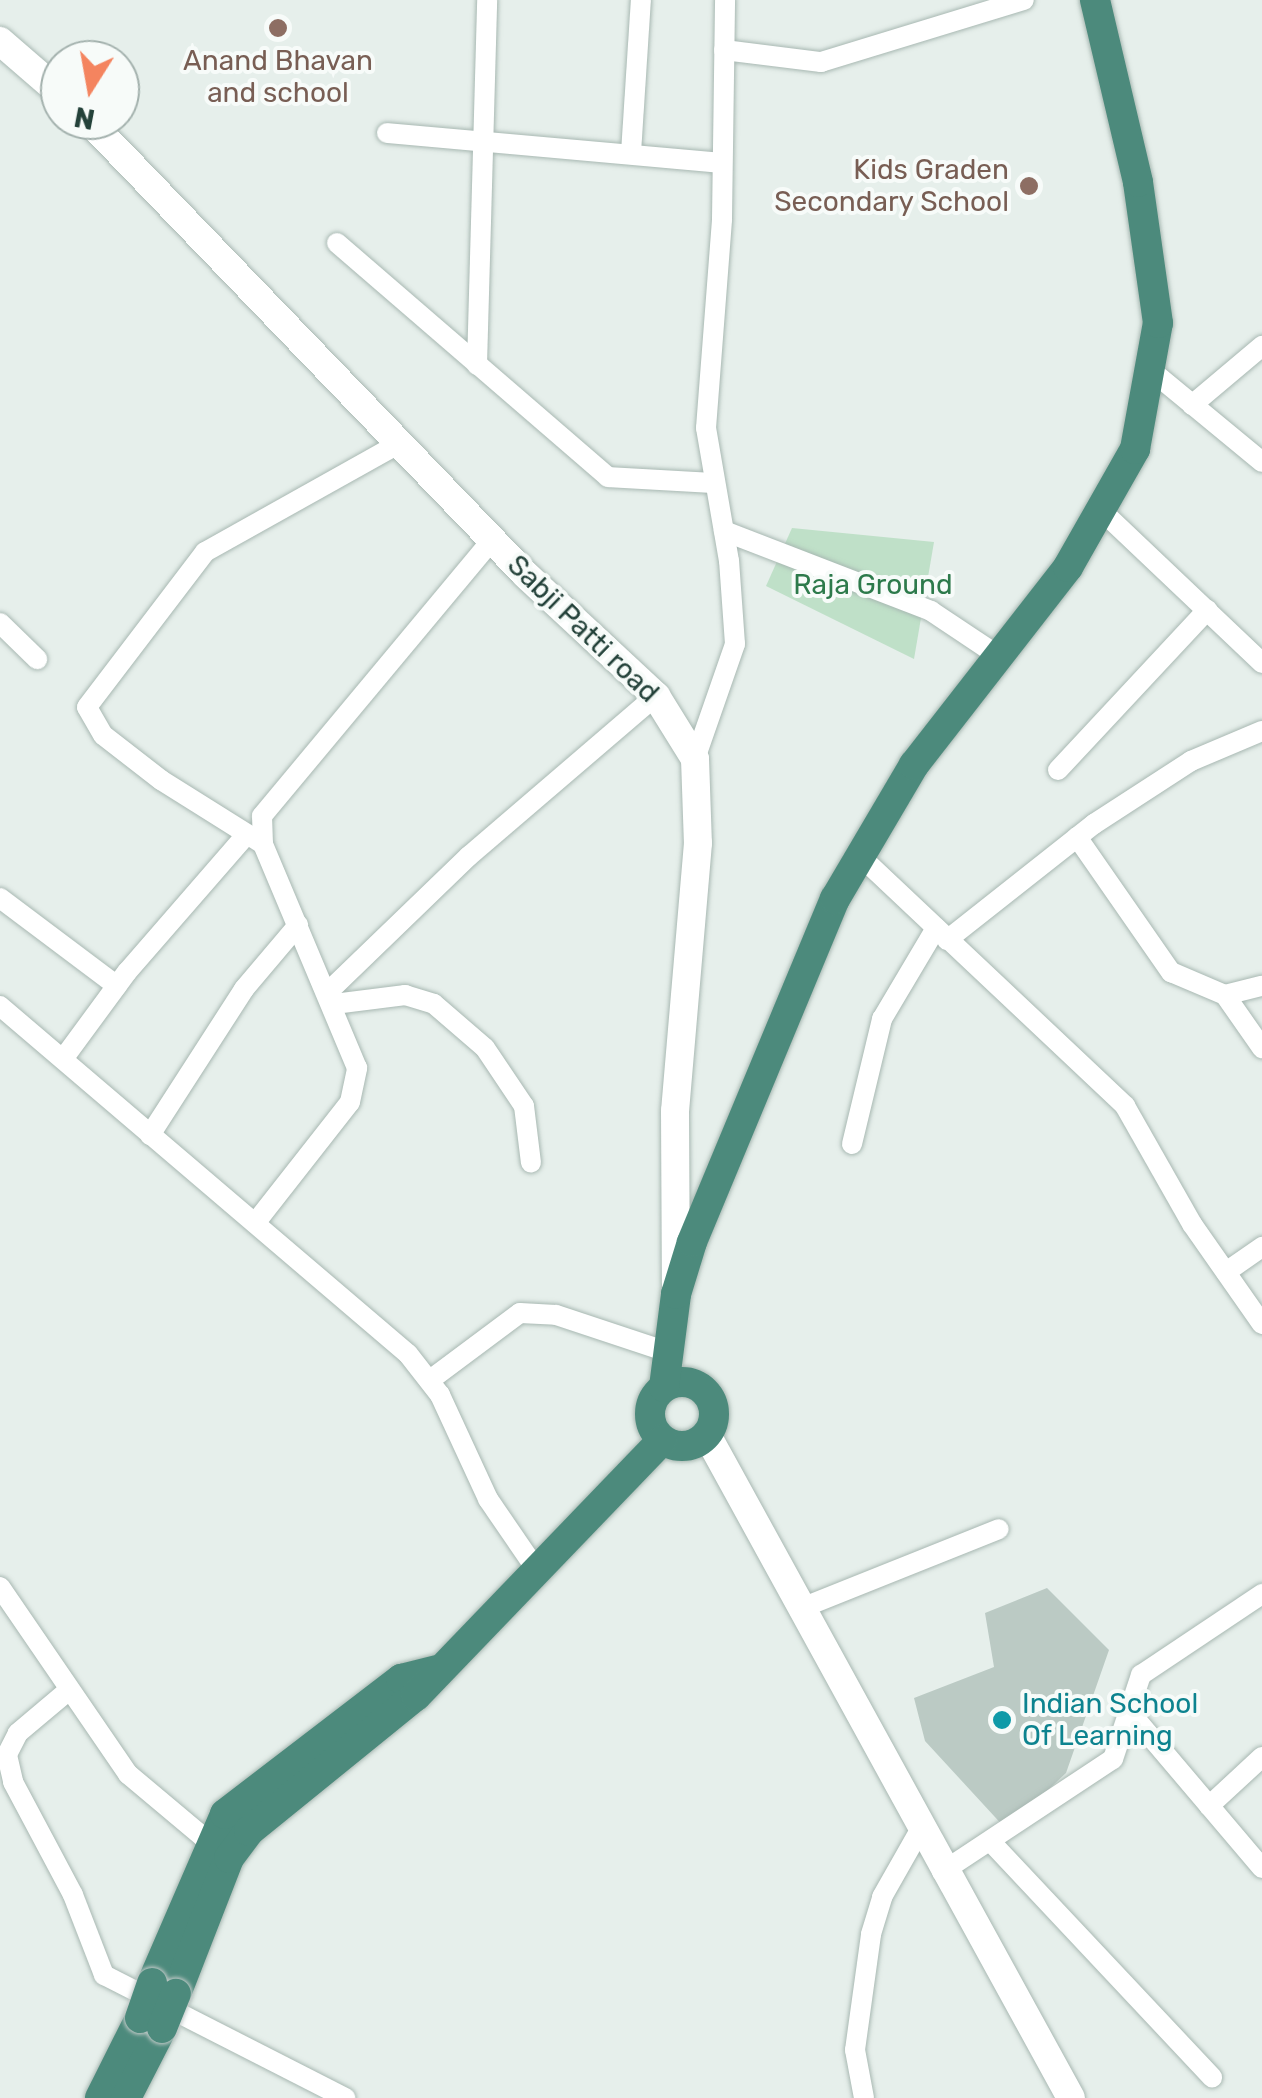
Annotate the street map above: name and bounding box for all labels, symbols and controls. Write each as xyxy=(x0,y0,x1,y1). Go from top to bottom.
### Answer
marker: Anand Bhavan and school xyxy=(267,17,289,39)
north arrow xyxy=(40,40,140,140)
place label: Anand Bhavan and school xyxy=(183,44,373,110)
text: N xyxy=(72,100,98,136)
place label: Kids Graden Secondary School xyxy=(773,153,1009,219)
marker: Kids Graden Secondary School xyxy=(1018,175,1040,197)
street label: Sabji Patti road xyxy=(500,548,666,710)
park label: Raja Ground xyxy=(793,568,953,602)
place label: Indian School Of Learning xyxy=(1022,1687,1198,1753)
marker: Indian School Of Learning xyxy=(991,1709,1013,1731)

